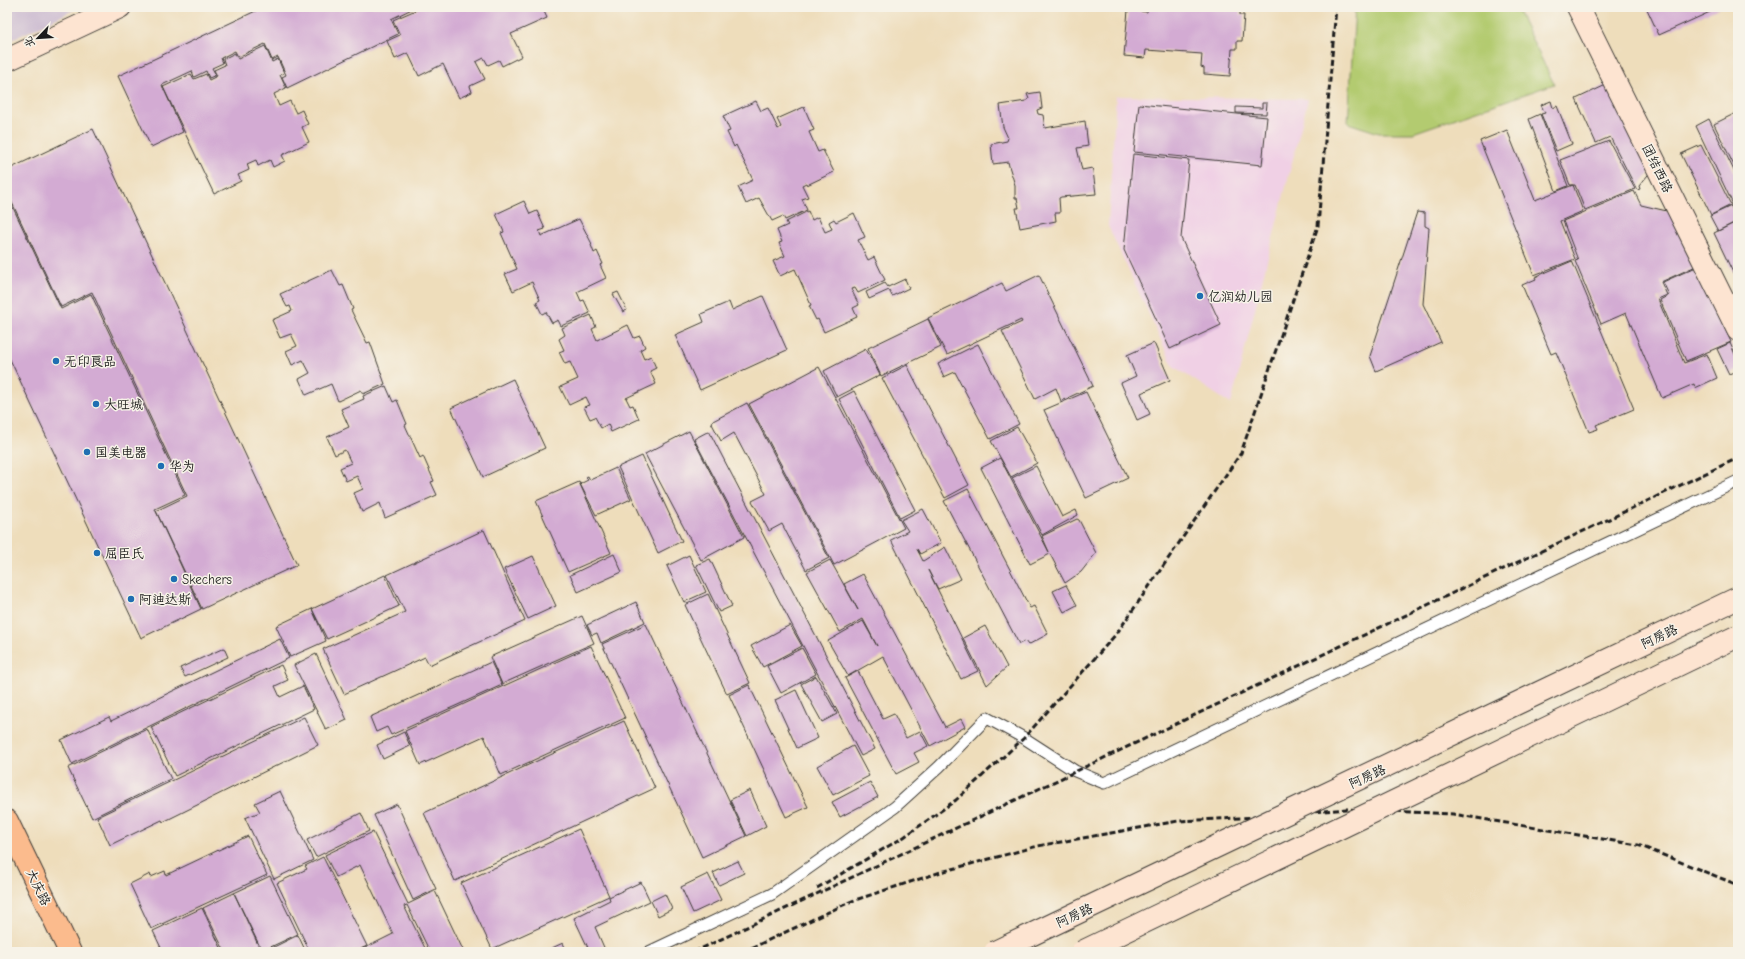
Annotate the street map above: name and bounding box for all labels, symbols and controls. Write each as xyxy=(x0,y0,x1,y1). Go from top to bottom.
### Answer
north arrow xyxy=(18,18,58,58)
text: 北 xyxy=(21,34,38,50)
street label: 团结西路 xyxy=(1639,142,1676,195)
place label: 亿润幼儿园 xyxy=(1208,289,1273,304)
marker: 亿润幼儿园 xyxy=(1195,291,1205,301)
place label: 无印良品 xyxy=(64,354,116,369)
marker: 无印良品 xyxy=(51,356,61,366)
place label: 大旺城 xyxy=(104,397,143,412)
marker: 大旺城 xyxy=(91,399,101,409)
place label: 国美电器 xyxy=(95,445,147,460)
marker: 国美电器 xyxy=(82,447,92,457)
place label: 华为 xyxy=(169,459,195,474)
marker: 华为 xyxy=(156,461,166,471)
place label: 屈臣氏 xyxy=(105,546,144,561)
marker: 屈臣氏 xyxy=(92,548,102,558)
place label: Skechers xyxy=(182,572,232,587)
marker: Skechers xyxy=(169,574,179,584)
place label: 阿迪达斯 xyxy=(139,592,191,607)
marker: 阿迪达斯 xyxy=(126,594,136,604)
street label: 阿房路 xyxy=(1638,621,1680,652)
street label: 阿房路 xyxy=(1346,761,1388,791)
street label: 大庆路 xyxy=(23,866,54,908)
street label: 阿房路 xyxy=(1053,900,1095,930)

